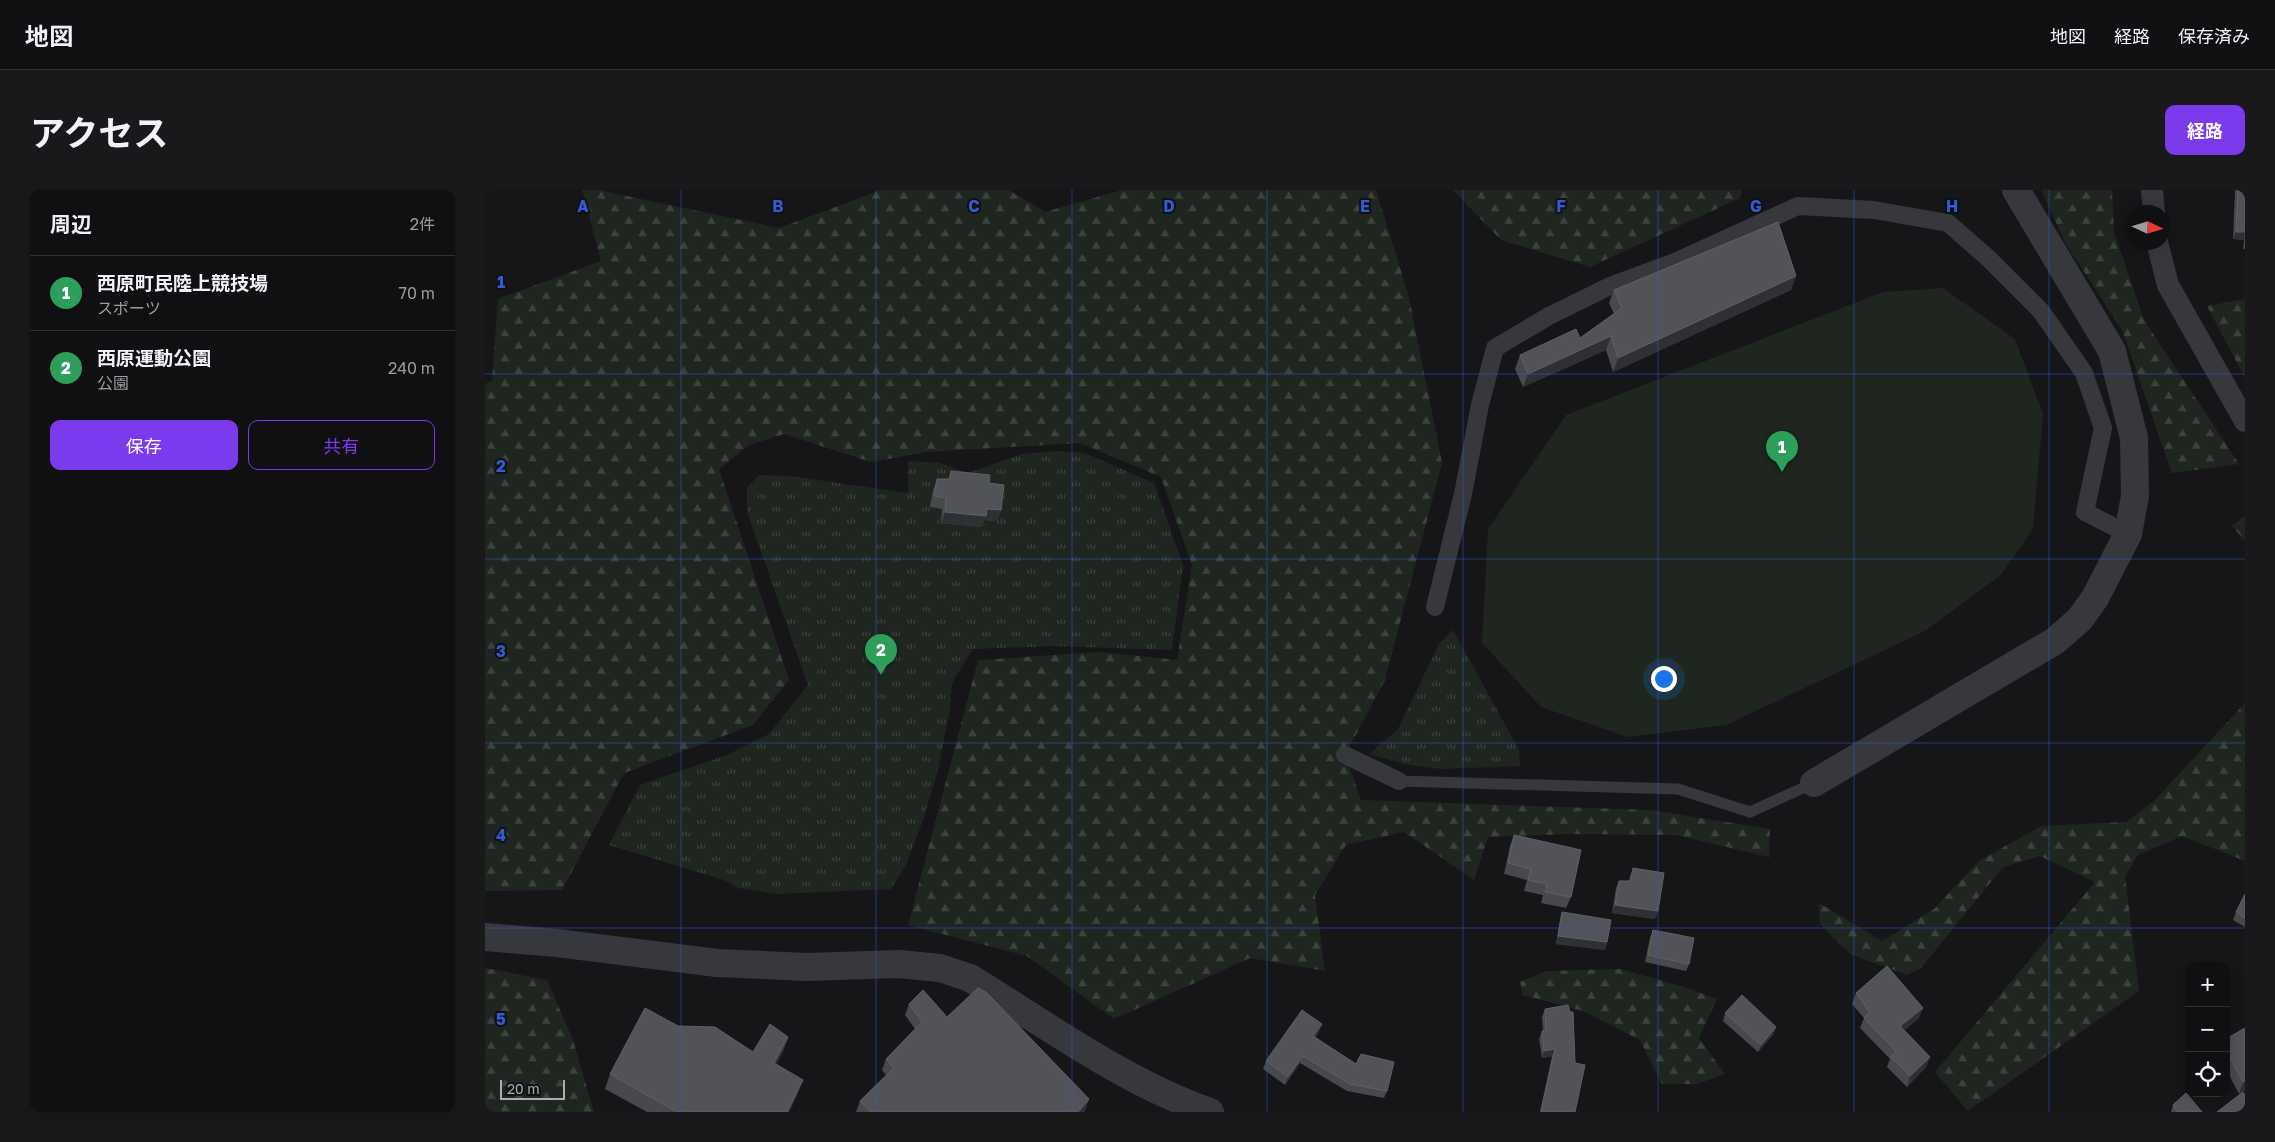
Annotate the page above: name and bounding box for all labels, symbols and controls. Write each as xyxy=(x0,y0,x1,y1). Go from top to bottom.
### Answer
text: 地図 xyxy=(25,21,73,50)
text: 地図 xyxy=(2050,25,2086,47)
text: 経路 xyxy=(2114,25,2150,47)
text: 保存済み xyxy=(2178,25,2250,47)
button: 経路 xyxy=(2165,105,2245,155)
text: アクセス xyxy=(30,112,168,154)
text: A xyxy=(577,196,589,216)
text: B xyxy=(772,196,784,216)
text: C xyxy=(968,196,980,216)
text: D xyxy=(1163,196,1175,216)
text: E xyxy=(1360,196,1370,216)
text: F xyxy=(1556,196,1566,216)
text: G xyxy=(1750,196,1762,216)
text: H xyxy=(1946,196,1958,216)
north arrow xyxy=(2125,205,2170,250)
text: 周辺 xyxy=(50,211,92,237)
text: 2件 xyxy=(410,214,435,234)
text: 西原町民陸上競技場 xyxy=(97,271,268,294)
text: 1 xyxy=(497,272,505,292)
text: 1 xyxy=(62,283,70,303)
text: 70 m xyxy=(398,283,435,303)
text: スポーツ xyxy=(97,298,161,318)
text: 西原運動公園 xyxy=(97,346,211,369)
text: 2 xyxy=(61,358,71,378)
text: 240 m xyxy=(388,358,435,378)
text: 公園 xyxy=(97,373,129,393)
button: 保存 xyxy=(50,420,238,470)
button: 共有 xyxy=(248,420,435,470)
pin: 1 xyxy=(1766,431,1798,472)
text: 2 xyxy=(496,456,506,476)
pin: 2 xyxy=(865,634,897,675)
text: 3 xyxy=(496,641,506,661)
your location xyxy=(1651,666,1677,692)
text: 4 xyxy=(496,825,506,845)
map controls xyxy=(2185,962,2230,1097)
button: + xyxy=(2185,962,2230,1007)
button: − xyxy=(2185,1007,2230,1052)
text: 5 xyxy=(496,1009,506,1029)
button: locate xyxy=(2185,1052,2230,1097)
scale bar xyxy=(500,1077,565,1100)
text: 20 m xyxy=(507,1080,540,1097)

